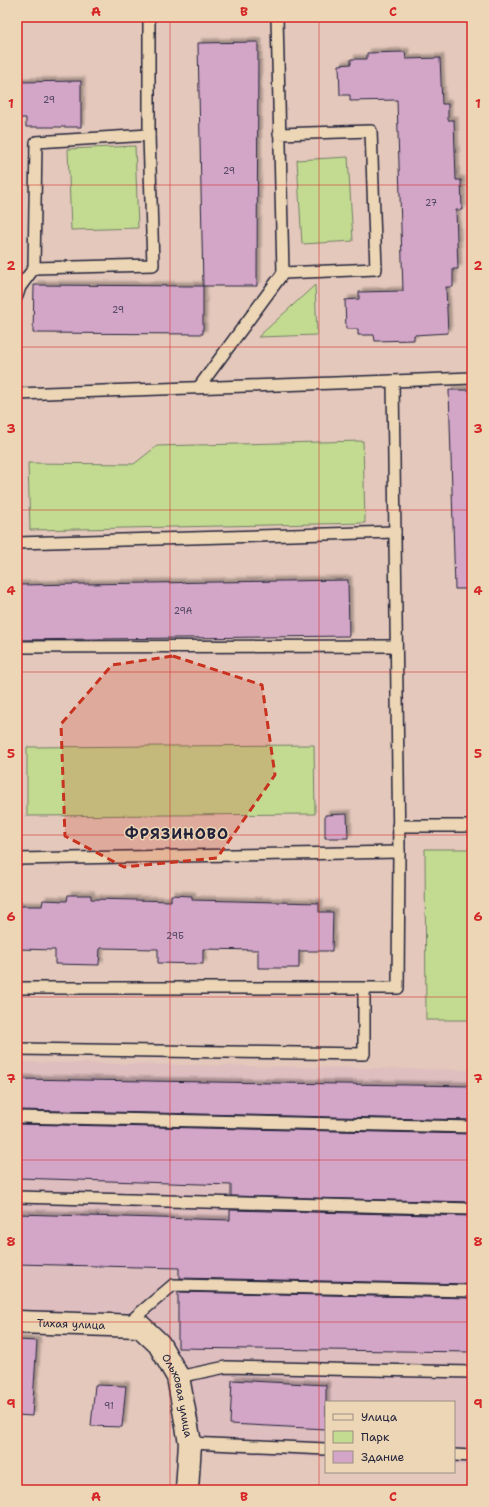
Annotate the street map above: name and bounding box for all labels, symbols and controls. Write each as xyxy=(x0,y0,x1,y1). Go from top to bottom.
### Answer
text: A xyxy=(91,3,101,20)
text: B xyxy=(240,3,248,20)
text: C xyxy=(389,3,397,20)
house number: 29 xyxy=(43,94,55,106)
text: 1 xyxy=(8,95,14,112)
text: 1 xyxy=(475,95,481,112)
house number: 29 xyxy=(223,165,235,177)
house number: 27 xyxy=(425,197,437,209)
text: 2 xyxy=(6,257,16,274)
text: 2 xyxy=(473,257,483,274)
house number: 29 xyxy=(112,304,124,316)
text: 3 xyxy=(6,420,16,437)
text: 3 xyxy=(473,420,483,437)
text: 4 xyxy=(6,582,16,599)
text: 4 xyxy=(473,582,483,599)
house number: 29А xyxy=(174,605,193,617)
text: 5 xyxy=(7,745,15,762)
text: 5 xyxy=(474,745,482,762)
district label: ФРЯЗИНОВО xyxy=(125,824,229,844)
text: 6 xyxy=(6,908,16,925)
text: 6 xyxy=(473,908,483,925)
house number: 29Б xyxy=(166,930,184,942)
text: 7 xyxy=(6,1070,16,1087)
text: 7 xyxy=(473,1070,483,1087)
text: 8 xyxy=(6,1233,16,1250)
text: 8 xyxy=(473,1233,483,1250)
street label: Тихая улица xyxy=(37,1315,106,1332)
street label: Ольховая улица xyxy=(159,1351,196,1439)
text: 9 xyxy=(6,1395,16,1412)
text: 9 xyxy=(473,1395,483,1412)
house number: 91 xyxy=(104,1400,114,1412)
legend xyxy=(325,1401,455,1473)
text: Улица xyxy=(361,1409,398,1425)
text: Парк xyxy=(361,1429,390,1445)
text: Здание xyxy=(361,1449,405,1465)
text: A xyxy=(91,1488,101,1505)
text: B xyxy=(240,1488,248,1505)
text: C xyxy=(389,1488,397,1505)

